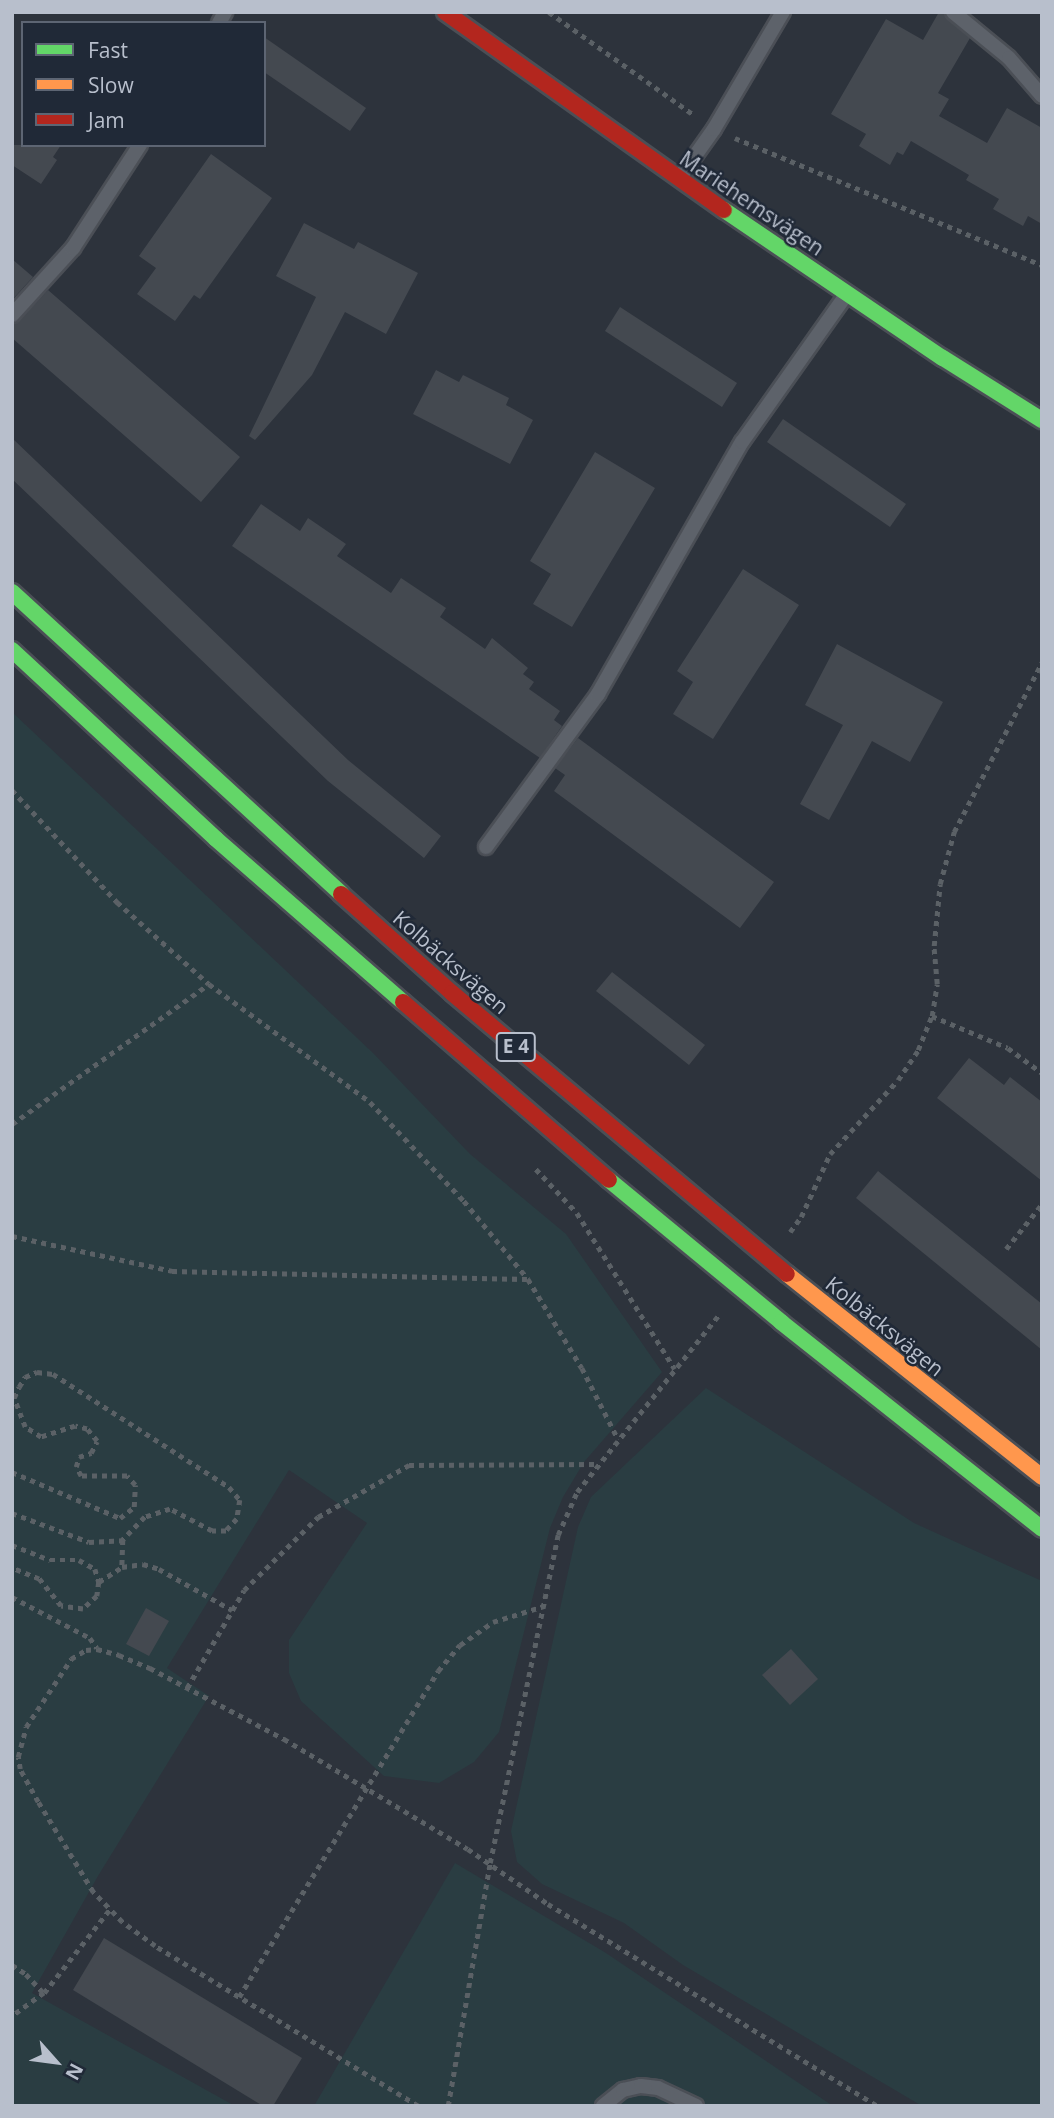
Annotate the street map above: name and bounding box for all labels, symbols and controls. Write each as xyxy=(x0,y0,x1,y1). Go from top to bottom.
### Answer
legend xyxy=(21,21,266,147)
text: Fast xyxy=(88,36,128,64)
text: Slow xyxy=(88,71,134,99)
text: Jam xyxy=(88,106,125,134)
street label: Mariehemsvägen xyxy=(675,145,829,261)
street label: Kolbäcksvägen xyxy=(388,905,514,1019)
road number: E 4 xyxy=(495,1032,537,1063)
street label: Kolbäcksvägen xyxy=(821,1271,949,1381)
north arrow xyxy=(21,2027,91,2097)
text: N xyxy=(59,2059,90,2085)

